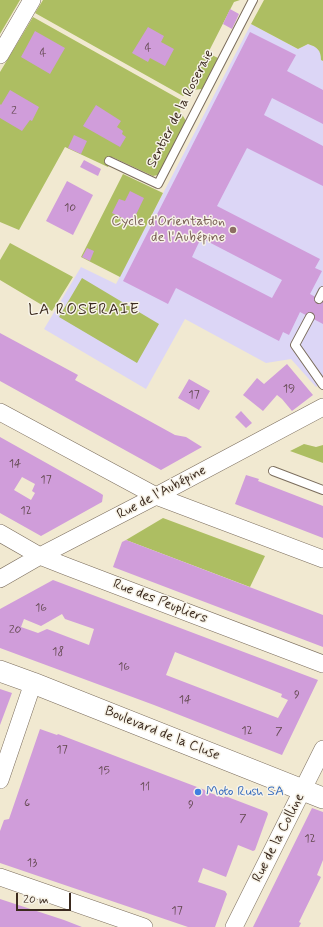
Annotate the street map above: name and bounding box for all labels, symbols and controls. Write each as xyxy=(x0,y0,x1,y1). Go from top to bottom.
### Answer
house number: 4 xyxy=(145,41,151,55)
house number: 4 xyxy=(40,46,46,60)
street label: Sentier de la Roseraie xyxy=(144,47,218,171)
house number: 2 xyxy=(11,104,17,118)
house number: 10 xyxy=(64,201,76,215)
place label: Cycle d'Orientation de l'Aubépine xyxy=(111,214,225,246)
marker: Cycle d'Orientation de l'Aubépine xyxy=(228,225,238,235)
district label: LA ROSERAIE xyxy=(26,301,142,321)
house number: 19 xyxy=(283,382,295,396)
house number: 17 xyxy=(188,388,200,402)
house number: 14 xyxy=(9,457,21,471)
street label: Rue de l'Aubépine xyxy=(115,462,209,524)
house number: 17 xyxy=(40,473,52,487)
house number: 12 xyxy=(20,504,32,518)
street label: Rue des Peupliers xyxy=(110,576,210,628)
house number: 16 xyxy=(35,601,47,615)
house number: 20 xyxy=(9,623,21,637)
house number: 18 xyxy=(52,645,64,659)
house number: 16 xyxy=(118,660,130,674)
house number: 9 xyxy=(294,688,300,702)
house number: 14 xyxy=(179,693,191,707)
street label: Boulevard de la Cluse xyxy=(102,703,222,765)
house number: 12 xyxy=(241,724,253,738)
house number: 7 xyxy=(275,725,283,739)
house number: 17 xyxy=(56,743,68,757)
house number: 15 xyxy=(98,764,110,778)
house number: 11 xyxy=(140,780,150,794)
place label: Moto Rush SA xyxy=(206,784,284,800)
marker: Moto Rush SA xyxy=(193,787,203,797)
street label: Rue de la Colline xyxy=(249,791,309,885)
house number: 6 xyxy=(24,796,30,810)
house number: 9 xyxy=(188,798,194,812)
house number: 7 xyxy=(239,812,247,826)
house number: 12 xyxy=(304,832,316,846)
house number: 13 xyxy=(27,856,37,870)
scale bar xyxy=(18,885,73,911)
text: 20 m xyxy=(23,892,49,908)
house number: 17 xyxy=(171,904,183,918)

